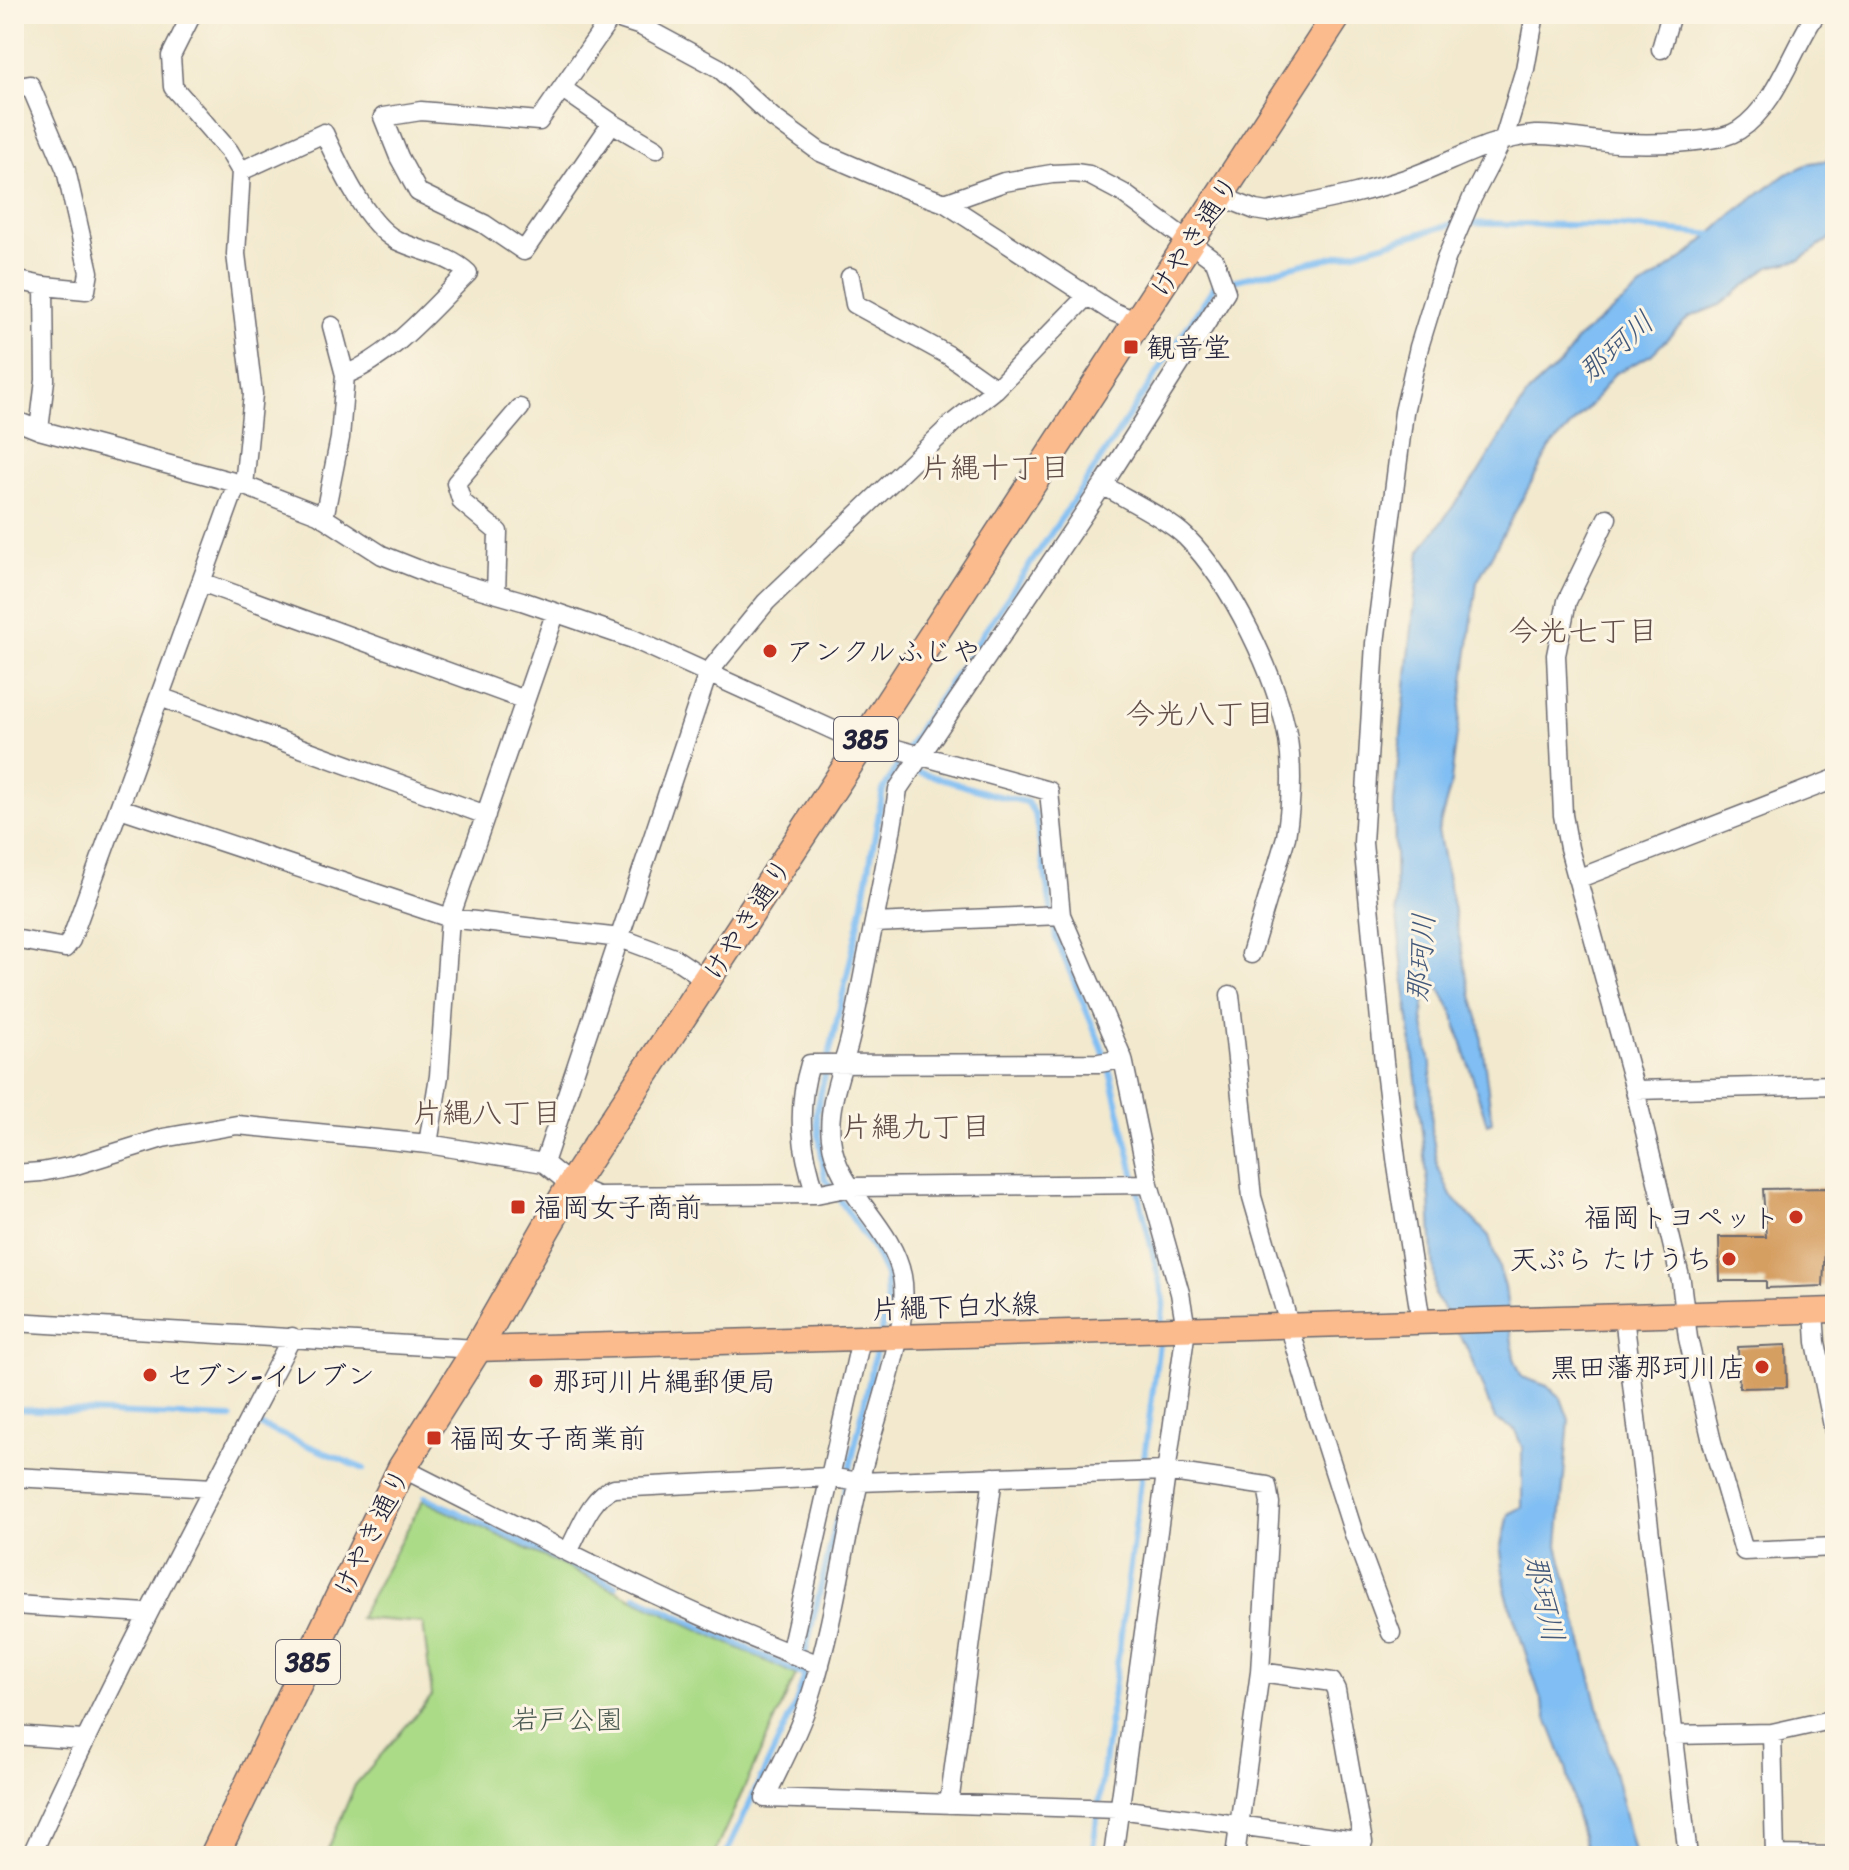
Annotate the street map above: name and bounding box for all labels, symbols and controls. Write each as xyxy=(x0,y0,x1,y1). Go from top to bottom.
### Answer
street label: けやき通り xyxy=(1136,164,1253,308)
water label: 那珂川 xyxy=(1564,297,1668,397)
place label: 観音堂 xyxy=(1147,323,1231,372)
marker: 観音堂 xyxy=(1122,338,1140,356)
district label: 片縄十丁目 xyxy=(920,441,1070,495)
district label: 今光七丁目 xyxy=(1508,604,1658,658)
place label: アンクルふじや xyxy=(786,627,980,676)
marker: アンクルふじや xyxy=(761,642,779,660)
district label: 今光八丁目 xyxy=(1125,687,1275,741)
road number: 385 xyxy=(834,717,898,761)
street label: けやき通り xyxy=(689,847,806,991)
water label: 那珂川 xyxy=(1391,911,1451,1005)
district label: 片縄八丁目 xyxy=(412,1086,562,1140)
district label: 片縄九丁目 xyxy=(841,1100,991,1154)
place label: 福岡女子商前 xyxy=(534,1183,702,1232)
place label: 福岡トヨペット xyxy=(1584,1193,1780,1242)
marker: 福岡女子商前 xyxy=(509,1198,527,1216)
marker: 福岡トヨペット xyxy=(1787,1208,1805,1226)
place label: 天ぷら たけうち xyxy=(1510,1235,1713,1284)
marker: 天ぷら たけうち xyxy=(1720,1250,1738,1268)
street label: 片繩下白水線 xyxy=(870,1279,1040,1334)
place label: 黒田藩那珂川店 xyxy=(1550,1343,1746,1392)
place label: セブン-イレブン xyxy=(166,1351,375,1400)
place label: 那珂川片縄郵便局 xyxy=(552,1357,776,1406)
marker: 黒田藩那珂川店 xyxy=(1753,1358,1771,1376)
marker: セブン-イレブン xyxy=(141,1366,159,1384)
marker: 那珂川片縄郵便局 xyxy=(527,1372,545,1390)
place label: 福岡女子商業前 xyxy=(450,1414,646,1463)
marker: 福岡女子商業前 xyxy=(425,1429,443,1447)
street label: けやき通り xyxy=(319,1459,424,1606)
water label: 那珂川 xyxy=(1508,1548,1580,1648)
road number: 385 xyxy=(276,1640,340,1684)
park label: 岩戸公園 xyxy=(511,1695,623,1744)

